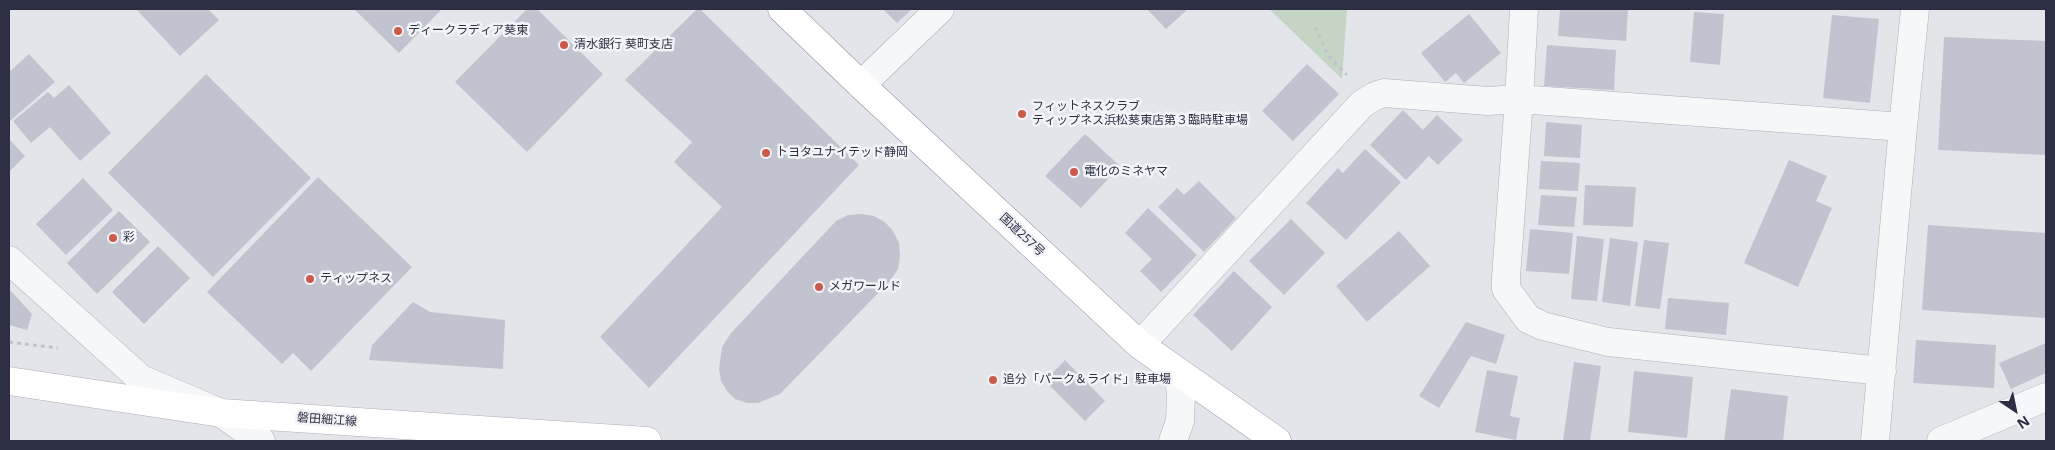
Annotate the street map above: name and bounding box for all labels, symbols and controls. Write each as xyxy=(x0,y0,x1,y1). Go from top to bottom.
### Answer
place label: ディークラディア葵東 xyxy=(408,24,528,38)
marker: ディークラディア葵東 xyxy=(392,25,404,37)
place label: 清水銀行 葵町支店 xyxy=(574,38,673,52)
marker: 清水銀行 葵町支店 xyxy=(558,39,570,51)
place label: フィットネスクラブ ティップネス浜松葵東店第３臨時駐車場 xyxy=(1032,100,1248,128)
marker: フィットネスクラブ ティップネス浜松葵東店第３臨時駐車場 xyxy=(1016,108,1028,120)
place label: トヨタユナイテッド静岡 xyxy=(776,146,908,160)
marker: トヨタユナイテッド静岡 xyxy=(760,147,772,159)
place label: 電化のミネヤマ xyxy=(1084,165,1168,179)
marker: 電化のミネヤマ xyxy=(1068,166,1080,178)
street label: 国道257号 xyxy=(996,210,1048,260)
place label: 彩 xyxy=(123,231,135,245)
marker: 彩 xyxy=(107,232,119,244)
place label: ティップネス xyxy=(320,272,392,286)
marker: ティップネス xyxy=(304,273,316,285)
place label: メガワールド xyxy=(829,280,901,294)
marker: メガワールド xyxy=(813,281,825,293)
place label: 追分「パーク＆ライド」駐車場 xyxy=(1003,373,1171,387)
marker: 追分「パーク＆ライド」駐車場 xyxy=(987,374,999,386)
north arrow xyxy=(1990,385,2040,435)
street label: 磐田細江線 xyxy=(297,411,357,429)
text: N xyxy=(2014,412,2034,434)

